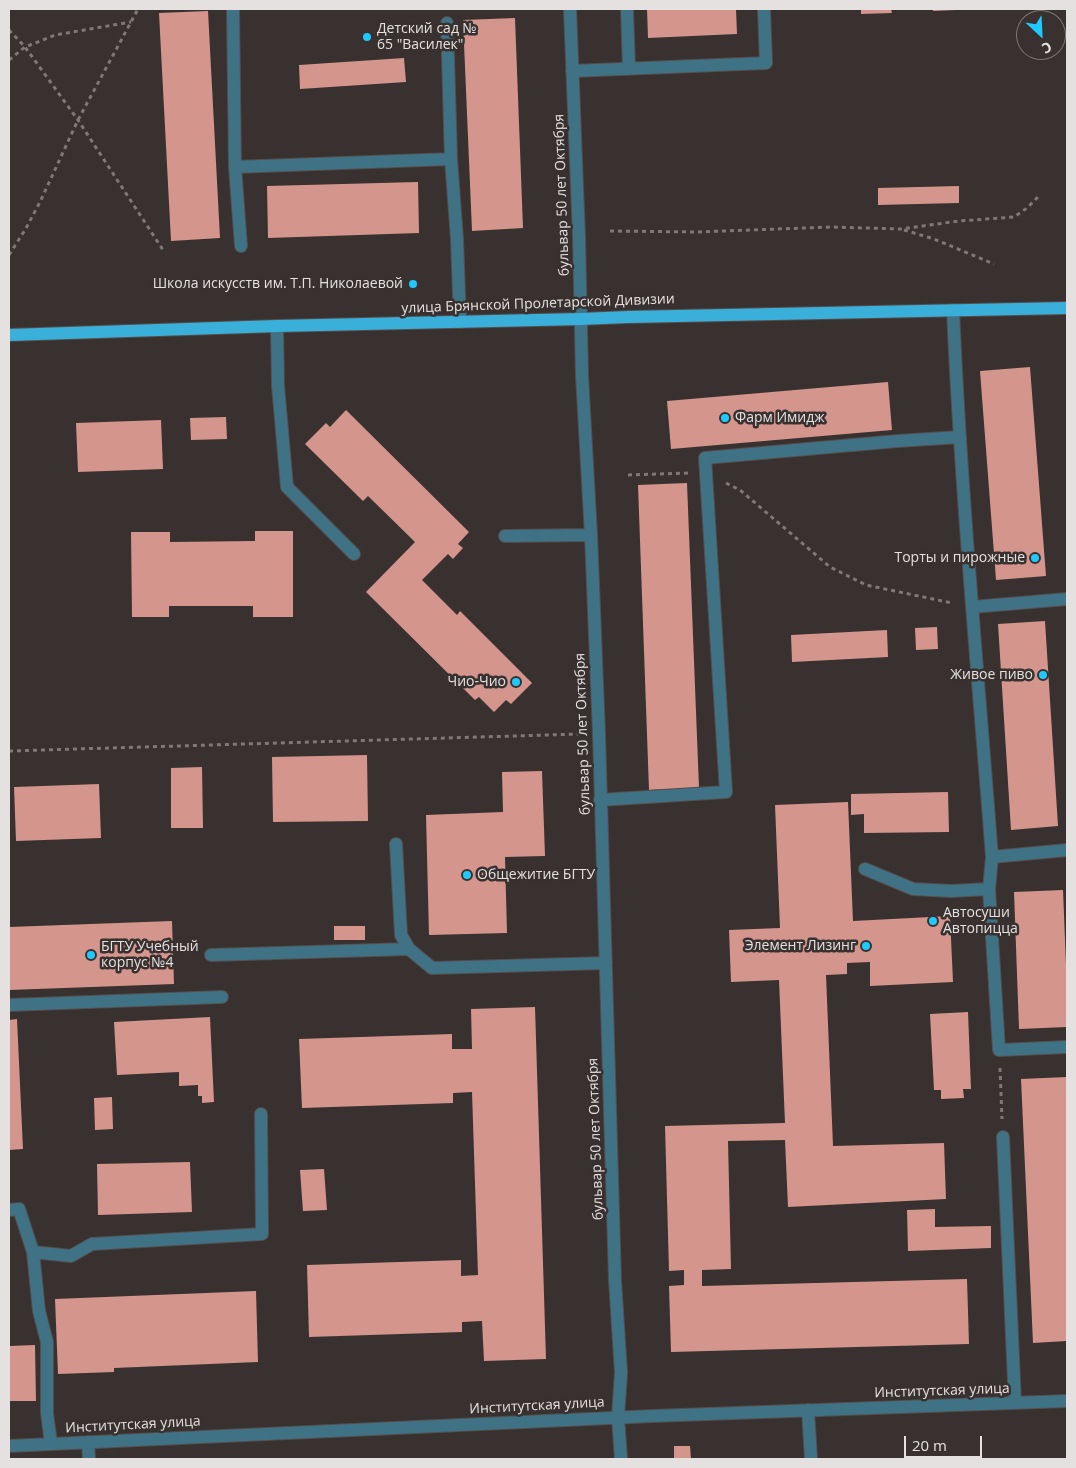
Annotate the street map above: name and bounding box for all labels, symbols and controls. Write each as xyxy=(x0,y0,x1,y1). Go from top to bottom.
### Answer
north arrow xyxy=(1016,10,1066,60)
place label: Детский сад № 65 "Василек" xyxy=(377,21,477,54)
marker: Детский сад № 65 "Василек" xyxy=(361,31,373,43)
text: С xyxy=(1039,38,1055,59)
street label: бульвар 50 лет Октября xyxy=(551,114,573,276)
place label: Школа искусств им. Т.П. Николаевой xyxy=(153,276,403,292)
marker: Школа искусств им. Т.П. Николаевой xyxy=(407,278,419,290)
street label: улица Брянской Пролетарской Дивизии xyxy=(401,291,675,317)
place label: Фарм Имидж xyxy=(735,410,825,426)
marker: Фарм Имидж xyxy=(719,412,731,424)
place label: Торты и пирожные xyxy=(894,550,1025,566)
marker: Торты и пирожные xyxy=(1029,552,1041,564)
street label: бульвар 50 лет Октября xyxy=(572,653,594,815)
place label: Живое пиво xyxy=(950,667,1033,683)
marker: Живое пиво xyxy=(1037,669,1049,681)
place label: Чио-Чио xyxy=(447,674,506,690)
marker: Чио-Чио xyxy=(510,676,522,688)
place label: Общежитие БГТУ xyxy=(477,867,595,883)
marker: Общежитие БГТУ xyxy=(461,869,473,881)
place label: Автосуши Автопицца xyxy=(943,905,1018,938)
marker: Автосуши Автопицца xyxy=(927,915,939,927)
place label: Элемент Лизинг xyxy=(745,938,856,954)
place label: БГТУ Учебный корпус №4 xyxy=(101,939,199,972)
marker: Элемент Лизинг xyxy=(860,940,872,952)
marker: БГТУ Учебный корпус №4 xyxy=(85,949,97,961)
street label: бульвар 50 лет Октября xyxy=(585,1058,607,1220)
street label: Институтская улица xyxy=(874,1380,1010,1402)
street label: Институтская улица xyxy=(469,1394,605,1418)
street label: Институтская улица xyxy=(65,1413,201,1437)
scale bar xyxy=(906,1426,984,1458)
text: 20 m xyxy=(912,1435,947,1455)

